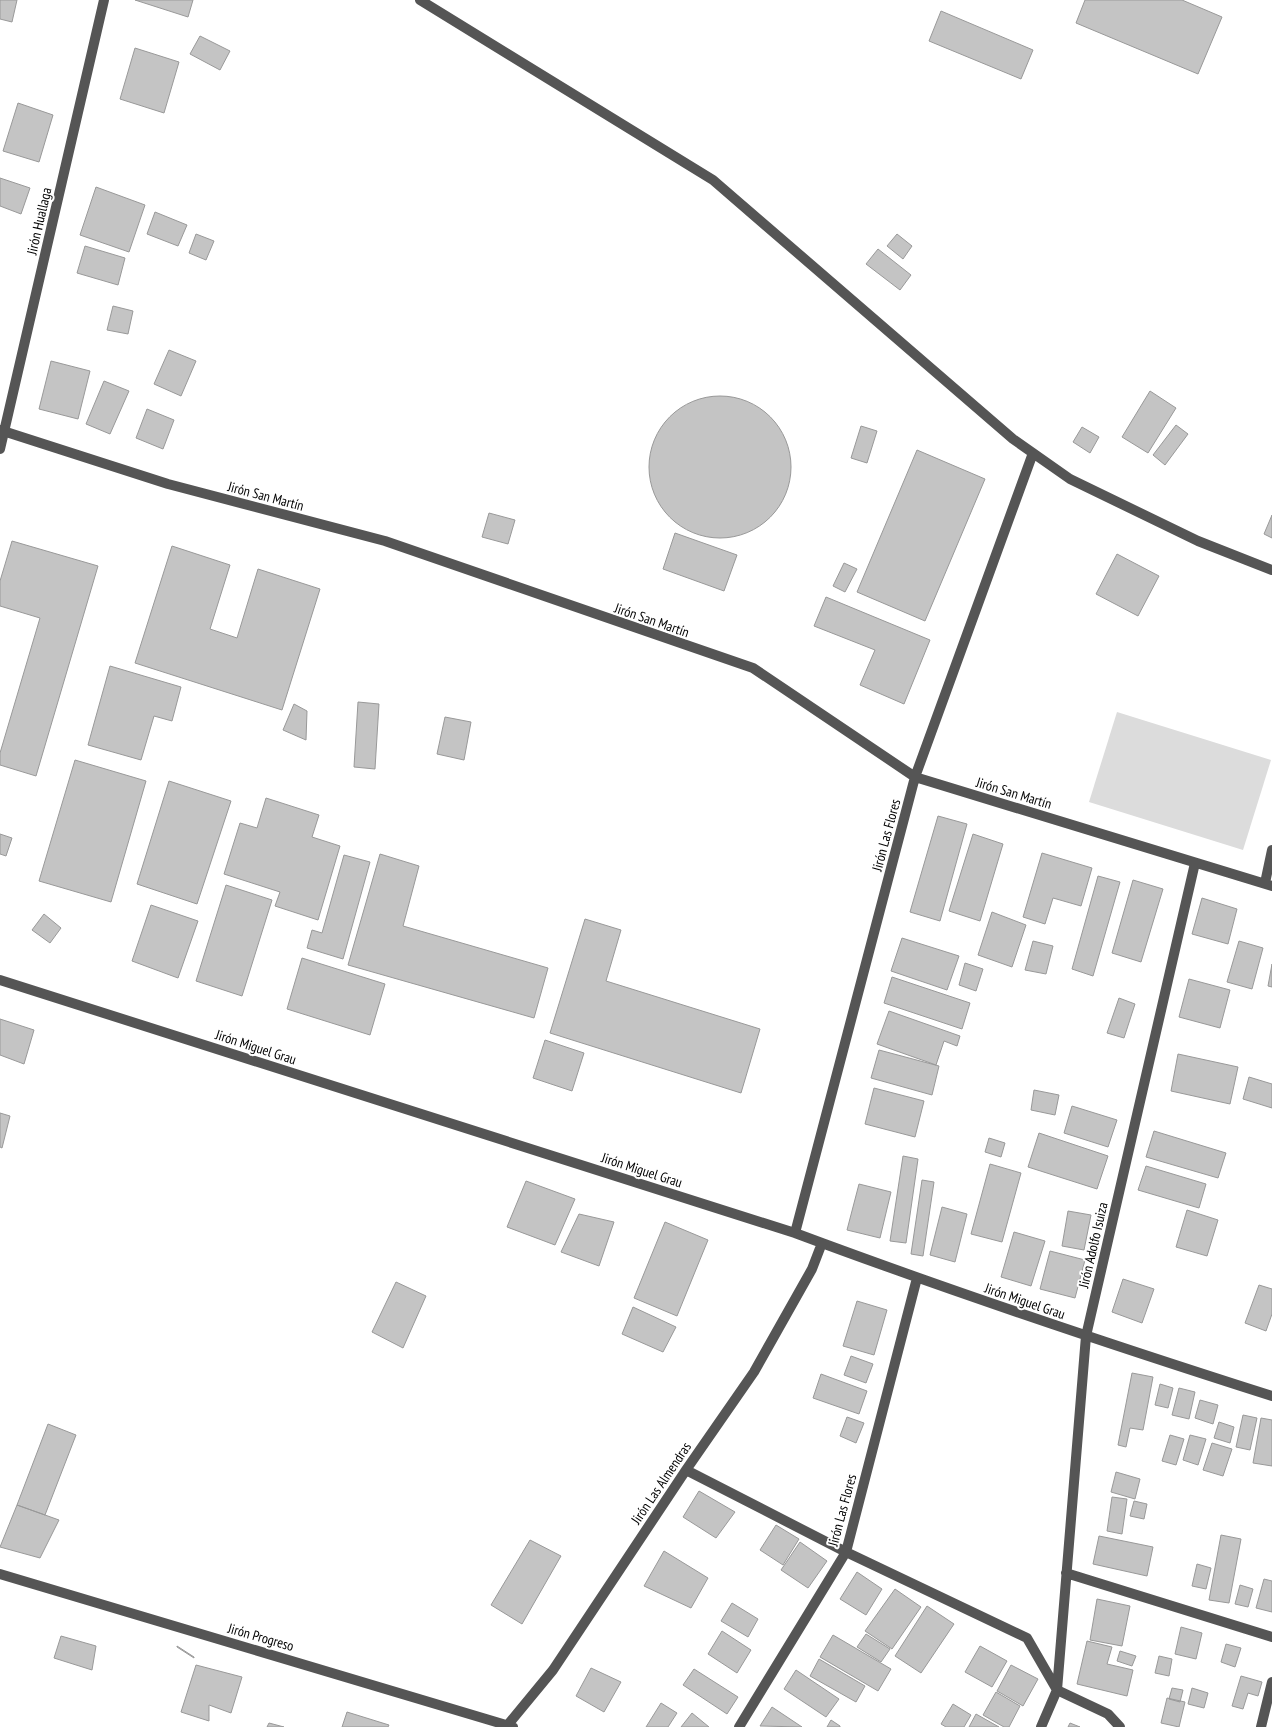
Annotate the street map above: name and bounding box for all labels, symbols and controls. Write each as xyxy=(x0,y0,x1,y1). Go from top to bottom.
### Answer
street label: Jirón Huallaga xyxy=(22,186,55,257)
street label: Jirón San Martín xyxy=(225,477,306,515)
street label: Jirón San Martín xyxy=(611,598,692,641)
street label: Jirón San Martín xyxy=(973,773,1054,813)
street label: Jirón Las Flores xyxy=(867,797,904,874)
street label: Jirón Miguel Grau xyxy=(212,1025,299,1069)
street label: Jirón Miguel Grau xyxy=(598,1148,685,1192)
street label: Jirón Adolfo Isuiza xyxy=(1074,1200,1112,1291)
street label: Jirón Miguel Grau xyxy=(981,1279,1068,1323)
street label: Jirón Las Almendras xyxy=(626,1438,695,1528)
street label: Jirón Las Flores xyxy=(823,1472,860,1549)
street label: Jirón Progreso xyxy=(225,1619,296,1655)

